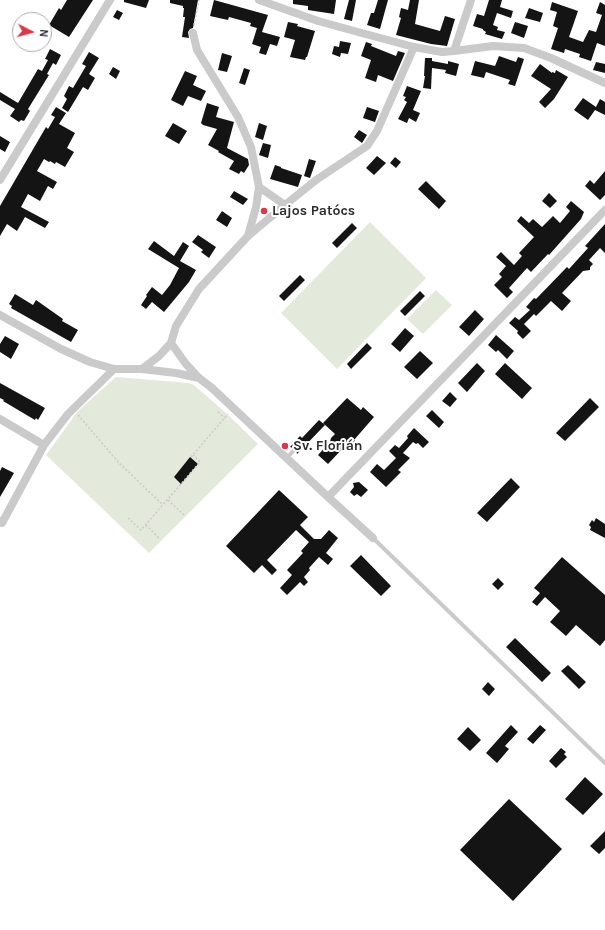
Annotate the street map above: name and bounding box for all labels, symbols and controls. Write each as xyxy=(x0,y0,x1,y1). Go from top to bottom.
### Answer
north arrow xyxy=(12,12,52,52)
text: N xyxy=(37,29,50,38)
place label: Lajos Patócs xyxy=(272,203,355,219)
marker: Lajos Patócs xyxy=(259,206,269,216)
place label: Sv. Florián xyxy=(293,438,363,454)
marker: Sv. Florián xyxy=(280,441,290,451)

